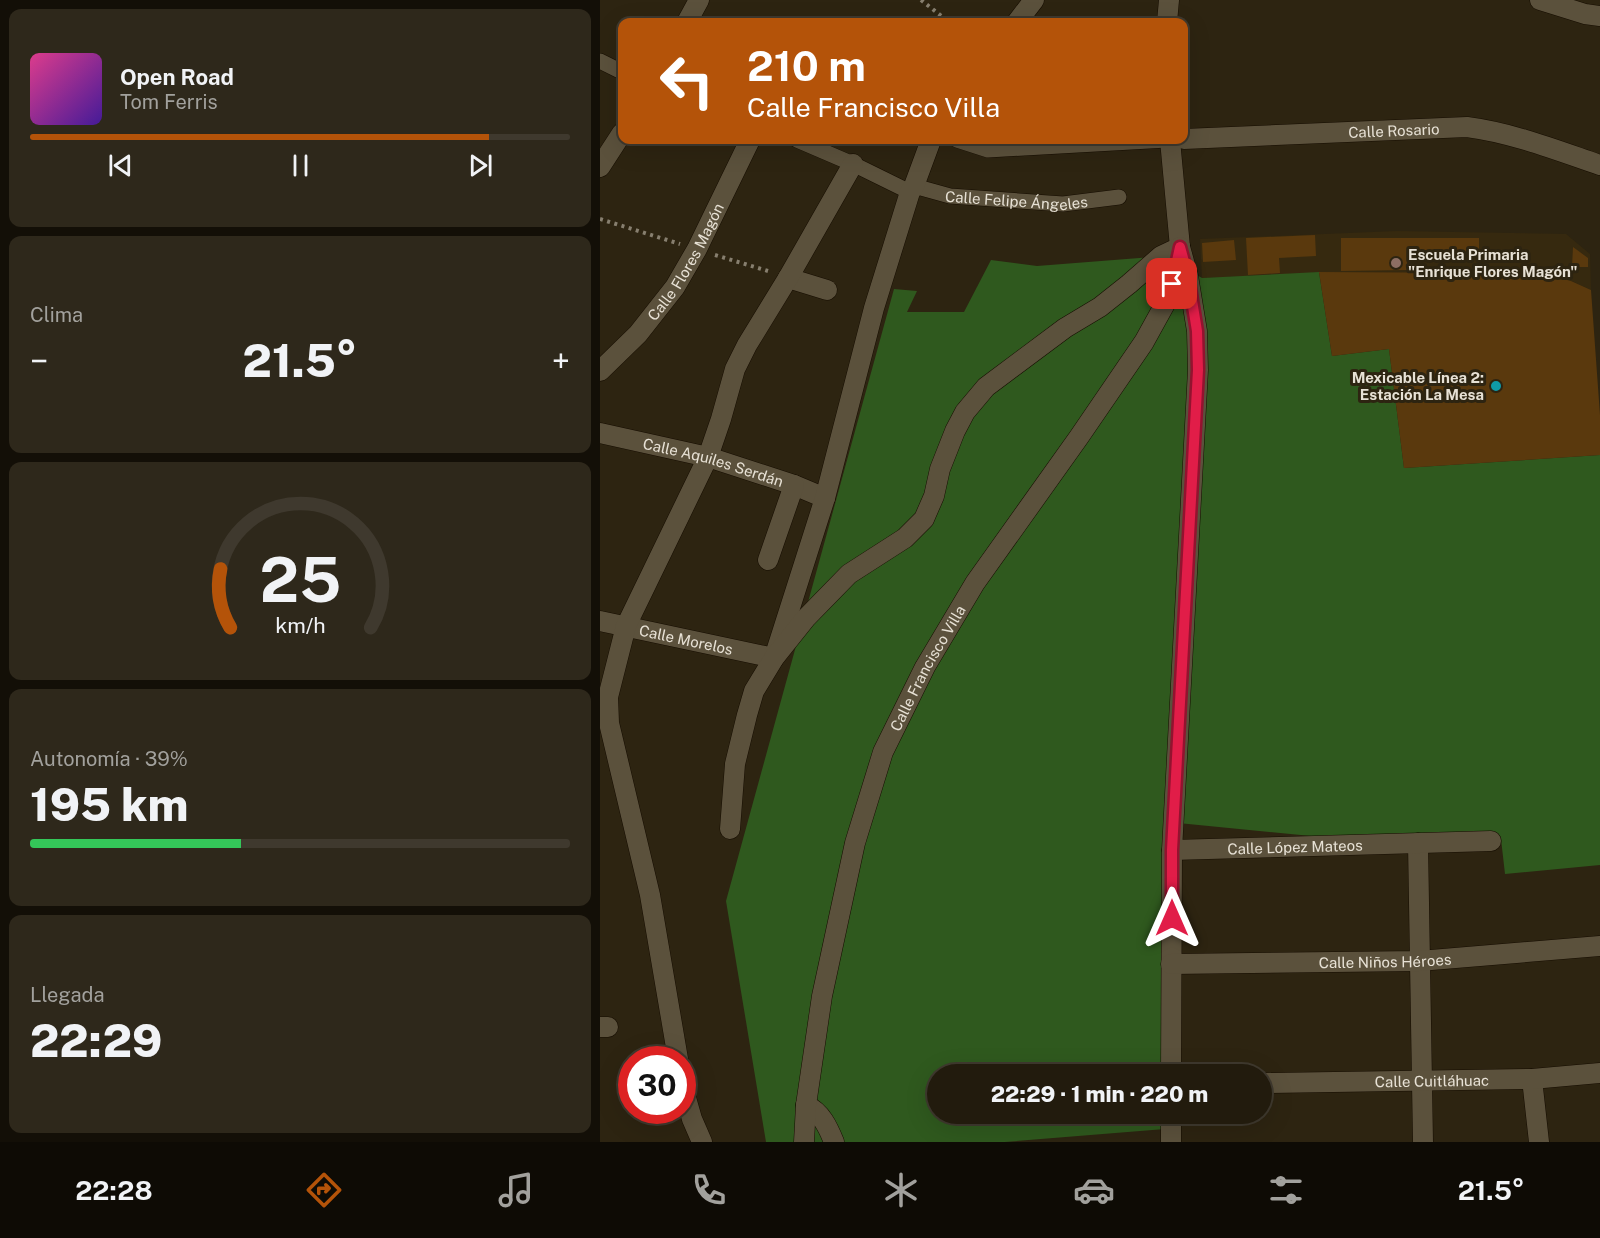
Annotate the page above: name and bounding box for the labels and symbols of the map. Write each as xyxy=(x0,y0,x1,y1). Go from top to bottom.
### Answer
street label: Calle Rosario xyxy=(1348,120,1440,141)
street label: Calle Felipe Ángeles xyxy=(945,187,1089,213)
street label: Calle Flores Magón xyxy=(644,200,727,324)
place label: Escuela Primaria "Enrique Flores Magón" xyxy=(1408,246,1577,280)
marker: Escuela Primaria "Enrique Flores Magón" xyxy=(1389,256,1403,270)
pin xyxy=(1146,258,1197,309)
place label: Mexicable Línea 2: Estación La Mesa xyxy=(1352,369,1484,403)
marker: Mexicable Línea 2: Estación La Mesa xyxy=(1489,379,1503,393)
street label: Calle Aquiles Serdán xyxy=(642,434,786,490)
street label: Calle Francisco Villa xyxy=(886,602,968,734)
street label: Calle Morelos xyxy=(638,621,734,658)
street label: Calle López Mateos xyxy=(1227,836,1363,857)
position arrow xyxy=(1140,886,1204,950)
street label: Calle Niños Héroes xyxy=(1319,950,1452,971)
speed limit sign: 30 xyxy=(618,1046,696,1124)
street label: Calle Cuitláhuac xyxy=(1375,1071,1489,1090)

